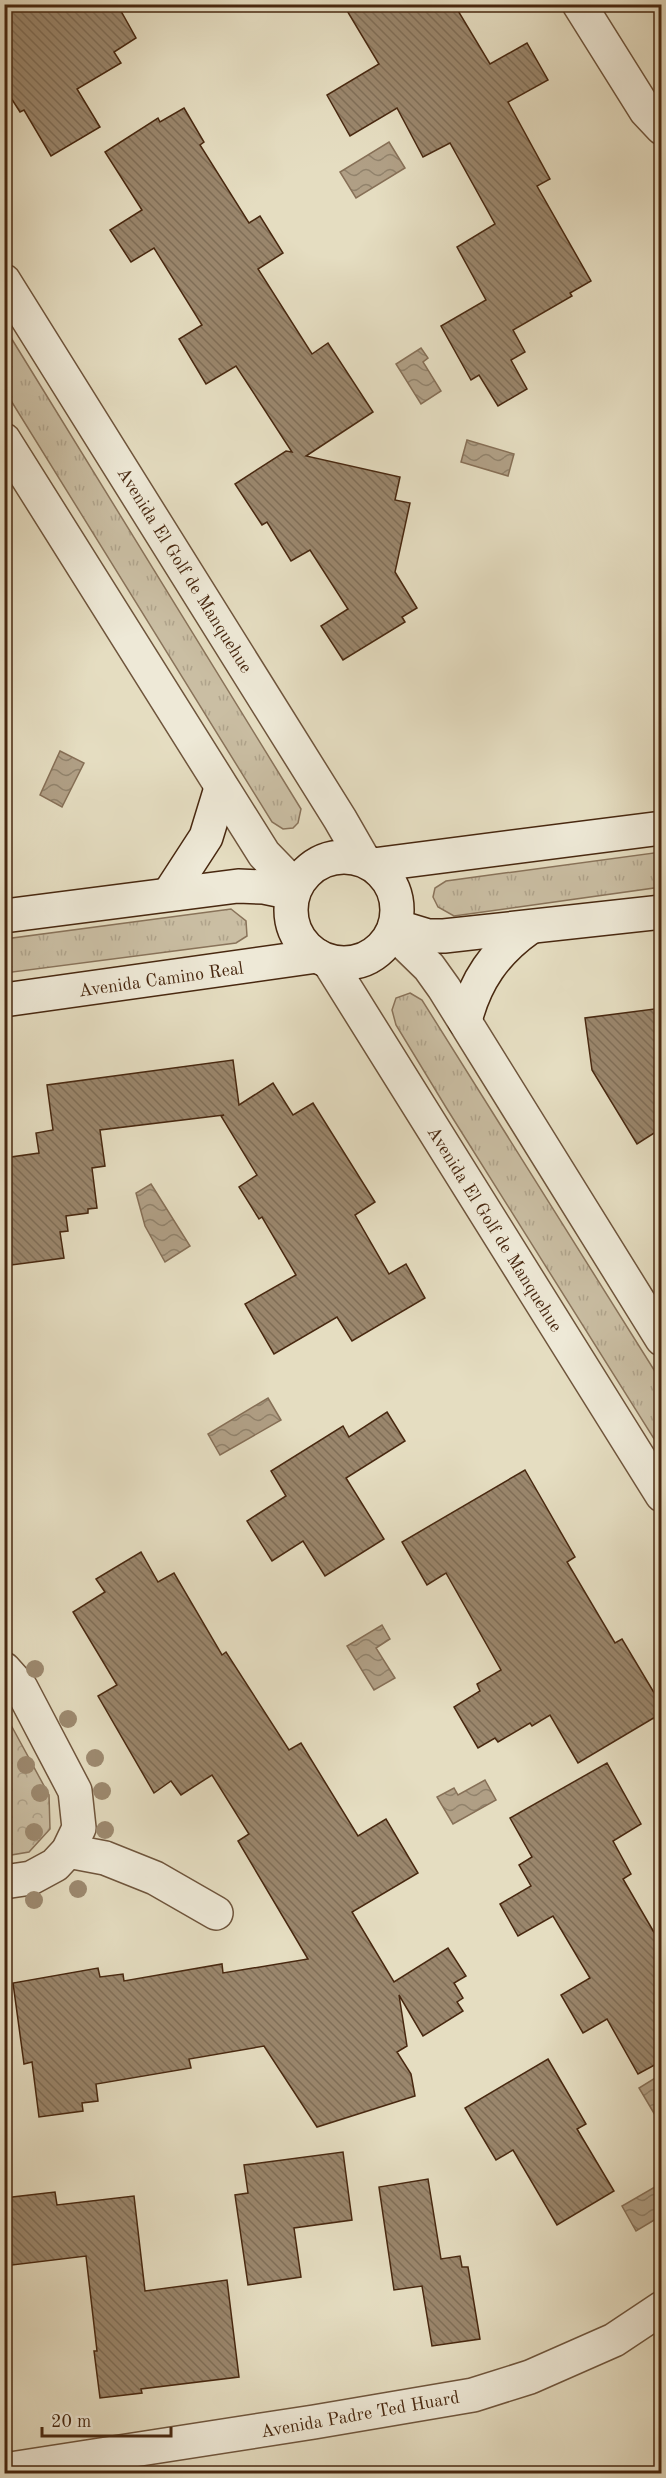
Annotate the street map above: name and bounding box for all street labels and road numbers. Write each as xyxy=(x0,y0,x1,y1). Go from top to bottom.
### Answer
street label: Avenida El Golf de Manquehue xyxy=(113,465,255,676)
street label: Avenida Camino Real xyxy=(78,959,245,1000)
street label: Avenida El Golf de Manquehue xyxy=(423,1124,565,1335)
street label: Avenida Padre Ted Huard xyxy=(259,2389,461,2441)

